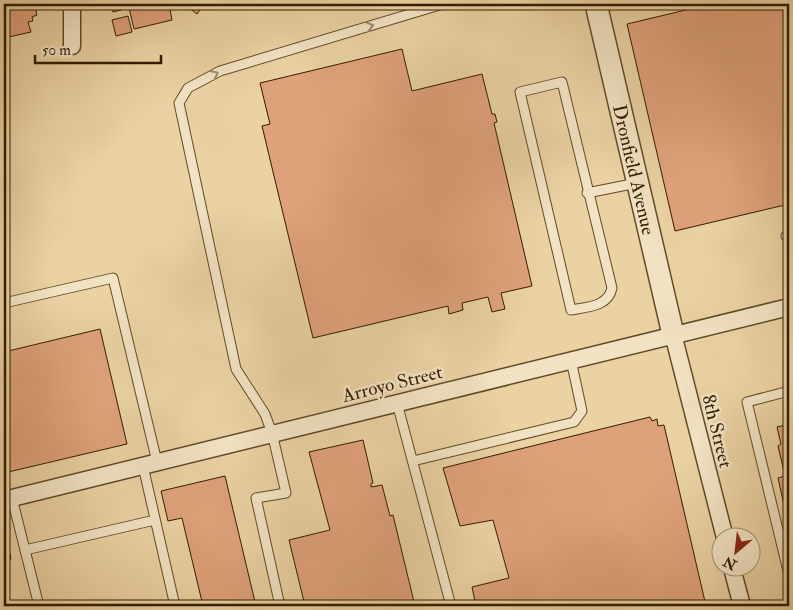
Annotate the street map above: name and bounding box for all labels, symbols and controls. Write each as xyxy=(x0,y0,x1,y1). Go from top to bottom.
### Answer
one-way arrow xyxy=(366,21,374,31)
scale bar xyxy=(35,32,161,64)
text: 50 m xyxy=(42,41,71,60)
one-way arrow xyxy=(210,70,219,80)
street label: Dronfield Avenue xyxy=(607,102,660,237)
street label: Arroyo Street xyxy=(339,360,445,408)
street label: 8th Street xyxy=(696,392,738,470)
north arrow xyxy=(710,528,760,578)
text: N xyxy=(720,552,741,574)

